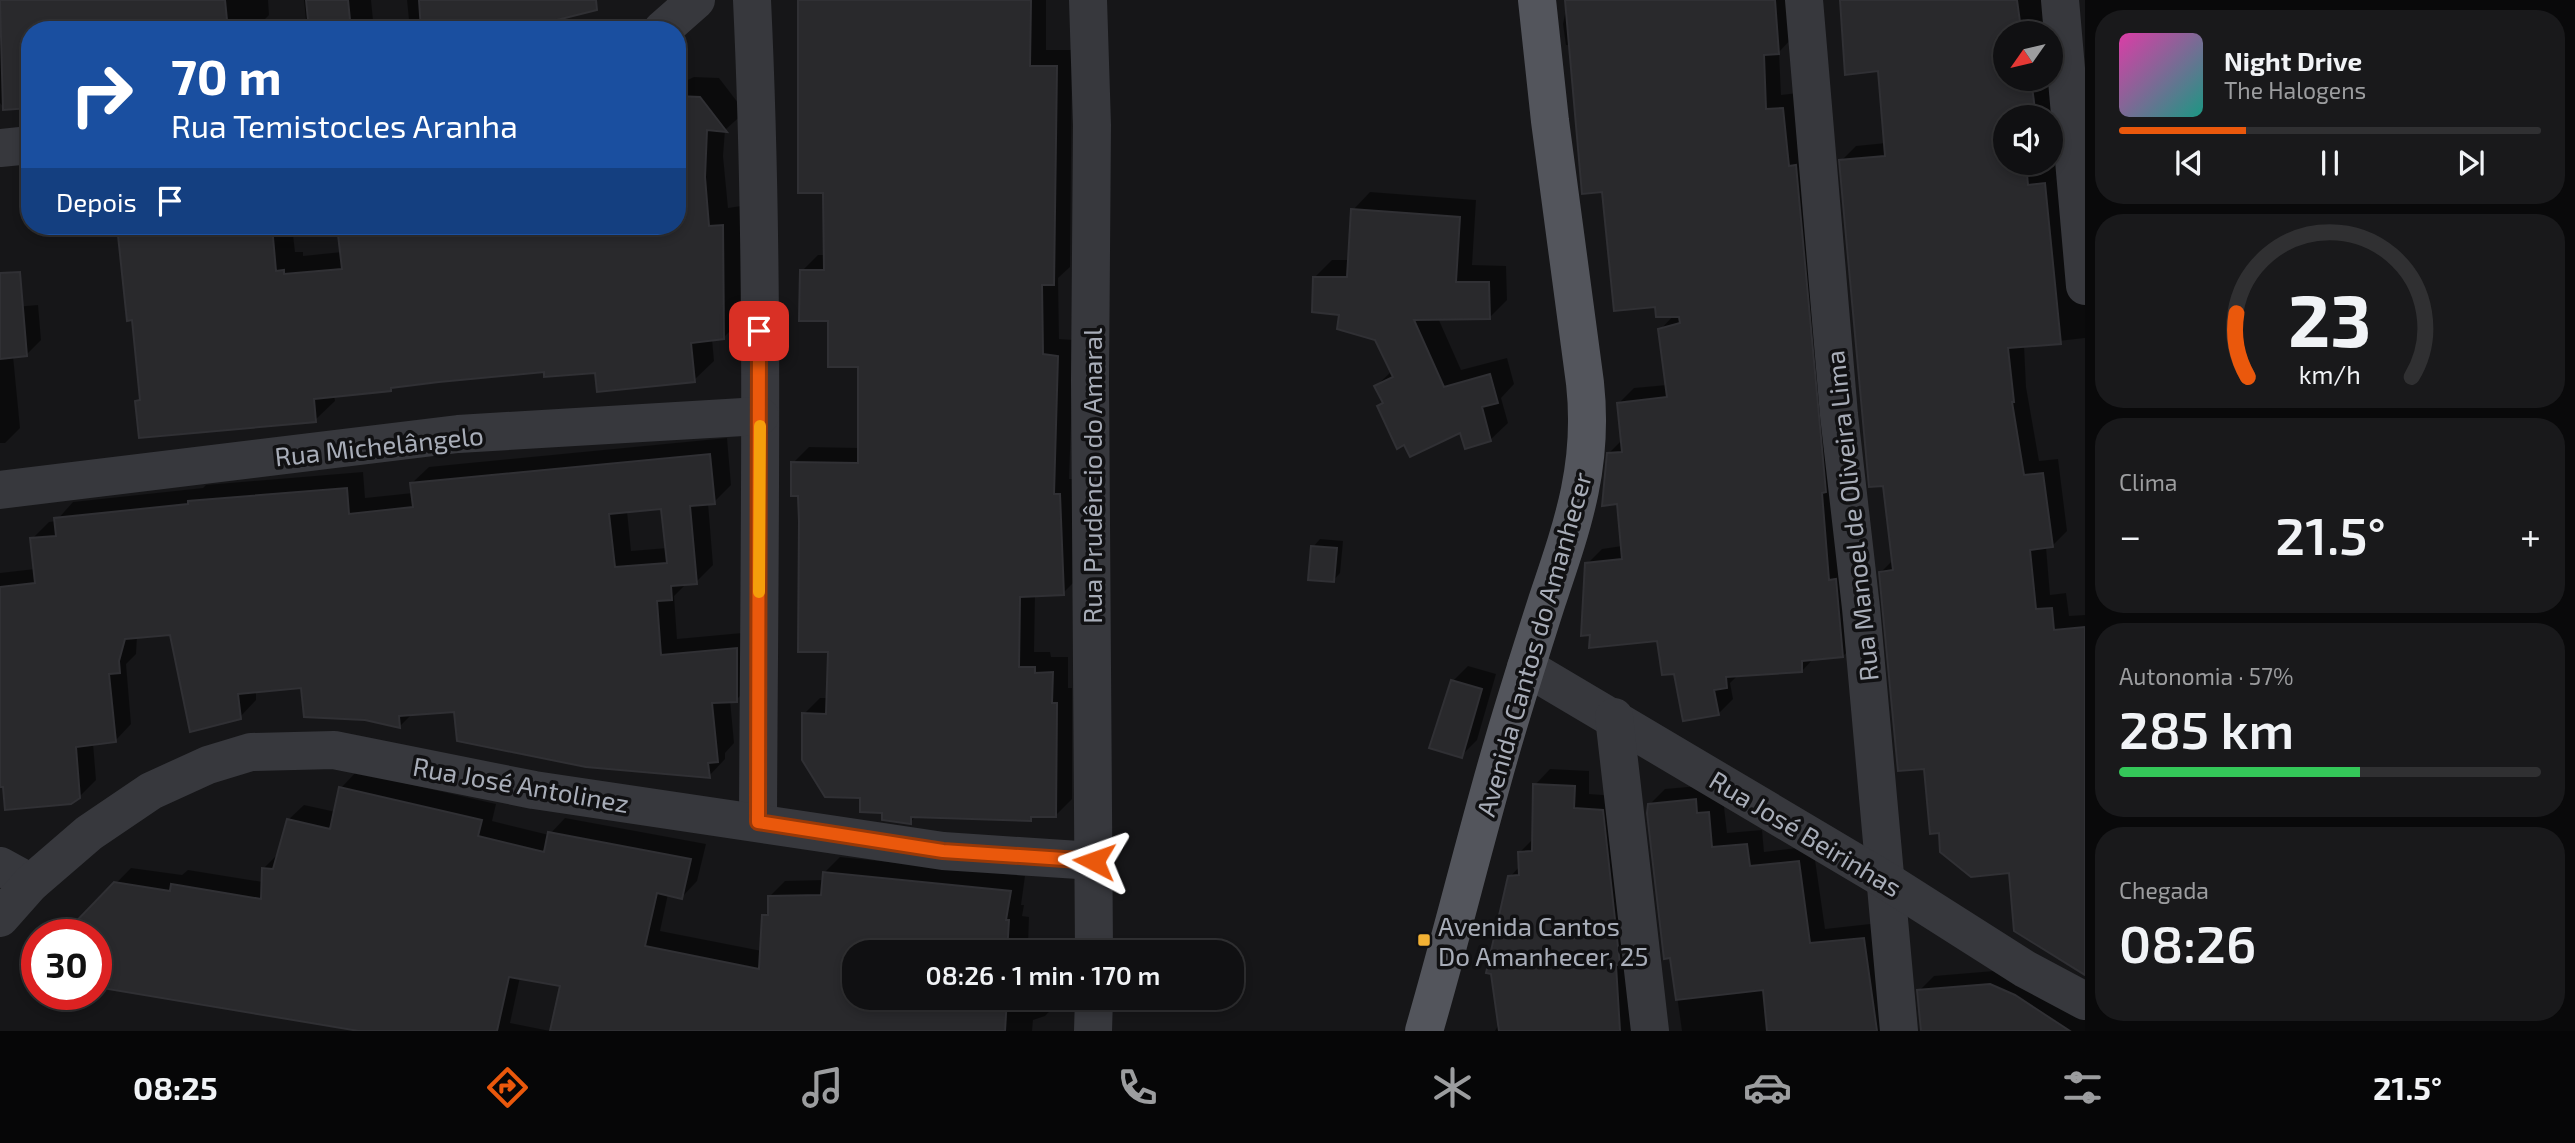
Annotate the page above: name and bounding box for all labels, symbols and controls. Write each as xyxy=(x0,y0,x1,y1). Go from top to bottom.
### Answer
north arrow xyxy=(1993,21,2063,91)
map controls xyxy=(1993,21,2063,175)
text: Night Drive xyxy=(2224,45,2362,76)
text: 70 m xyxy=(171,46,282,105)
icon: right xyxy=(56,49,147,140)
text: The Halogens xyxy=(2224,76,2366,104)
button: sound xyxy=(1993,105,2063,175)
text: Rua Temistocles Aranha xyxy=(171,106,518,144)
icon: previous xyxy=(2170,144,2208,182)
icon: pause xyxy=(2311,144,2349,182)
icon: next xyxy=(2452,144,2490,182)
icon: arrive xyxy=(151,182,189,220)
text: Depois xyxy=(56,186,137,217)
text: 23 xyxy=(2288,275,2372,363)
pin xyxy=(729,301,789,361)
icon: arrive xyxy=(740,312,778,350)
street label: Rua Prudêncio do Amaral xyxy=(1076,328,1107,624)
street label: Rua Manoel de Oliveira Lima xyxy=(1818,349,1884,683)
text: km/h xyxy=(2299,359,2361,389)
street label: Rua Michelângelo xyxy=(273,419,485,471)
street label: Avenida Cantos do Amanhecer xyxy=(1469,468,1597,820)
text: Clima xyxy=(2119,468,2177,496)
text: 21.5° xyxy=(2275,503,2386,565)
text: − xyxy=(2119,512,2141,558)
text: + xyxy=(2520,512,2541,558)
text: Autonomia · 57% xyxy=(2119,662,2294,690)
text: 285 km xyxy=(2119,697,2294,759)
street label: Rua José Antolinez xyxy=(411,750,631,818)
street label: Rua José Beirinhas xyxy=(1705,764,1907,902)
position arrow xyxy=(1057,824,1131,898)
text: Chegada xyxy=(2119,876,2209,904)
place label: Avenida Cantos Do Amanhecer, 25 xyxy=(1438,910,1648,971)
text: 08:26 xyxy=(2119,911,2256,973)
speed limit sign: 30 xyxy=(21,919,112,1010)
marker: Avenida Cantos Do Amanhecer, 25 xyxy=(1416,932,1432,948)
text: 08:26 · 1 min · 170 m xyxy=(926,959,1160,990)
icon: directions xyxy=(483,1063,532,1112)
icon: music xyxy=(798,1063,847,1112)
icon: phone xyxy=(1113,1063,1162,1112)
icon: climate xyxy=(1428,1063,1477,1112)
icon: car xyxy=(1743,1063,1792,1112)
icon: filters xyxy=(2058,1063,2107,1112)
text: 08:25 xyxy=(133,1068,218,1106)
text: 21.5° xyxy=(2373,1068,2442,1106)

